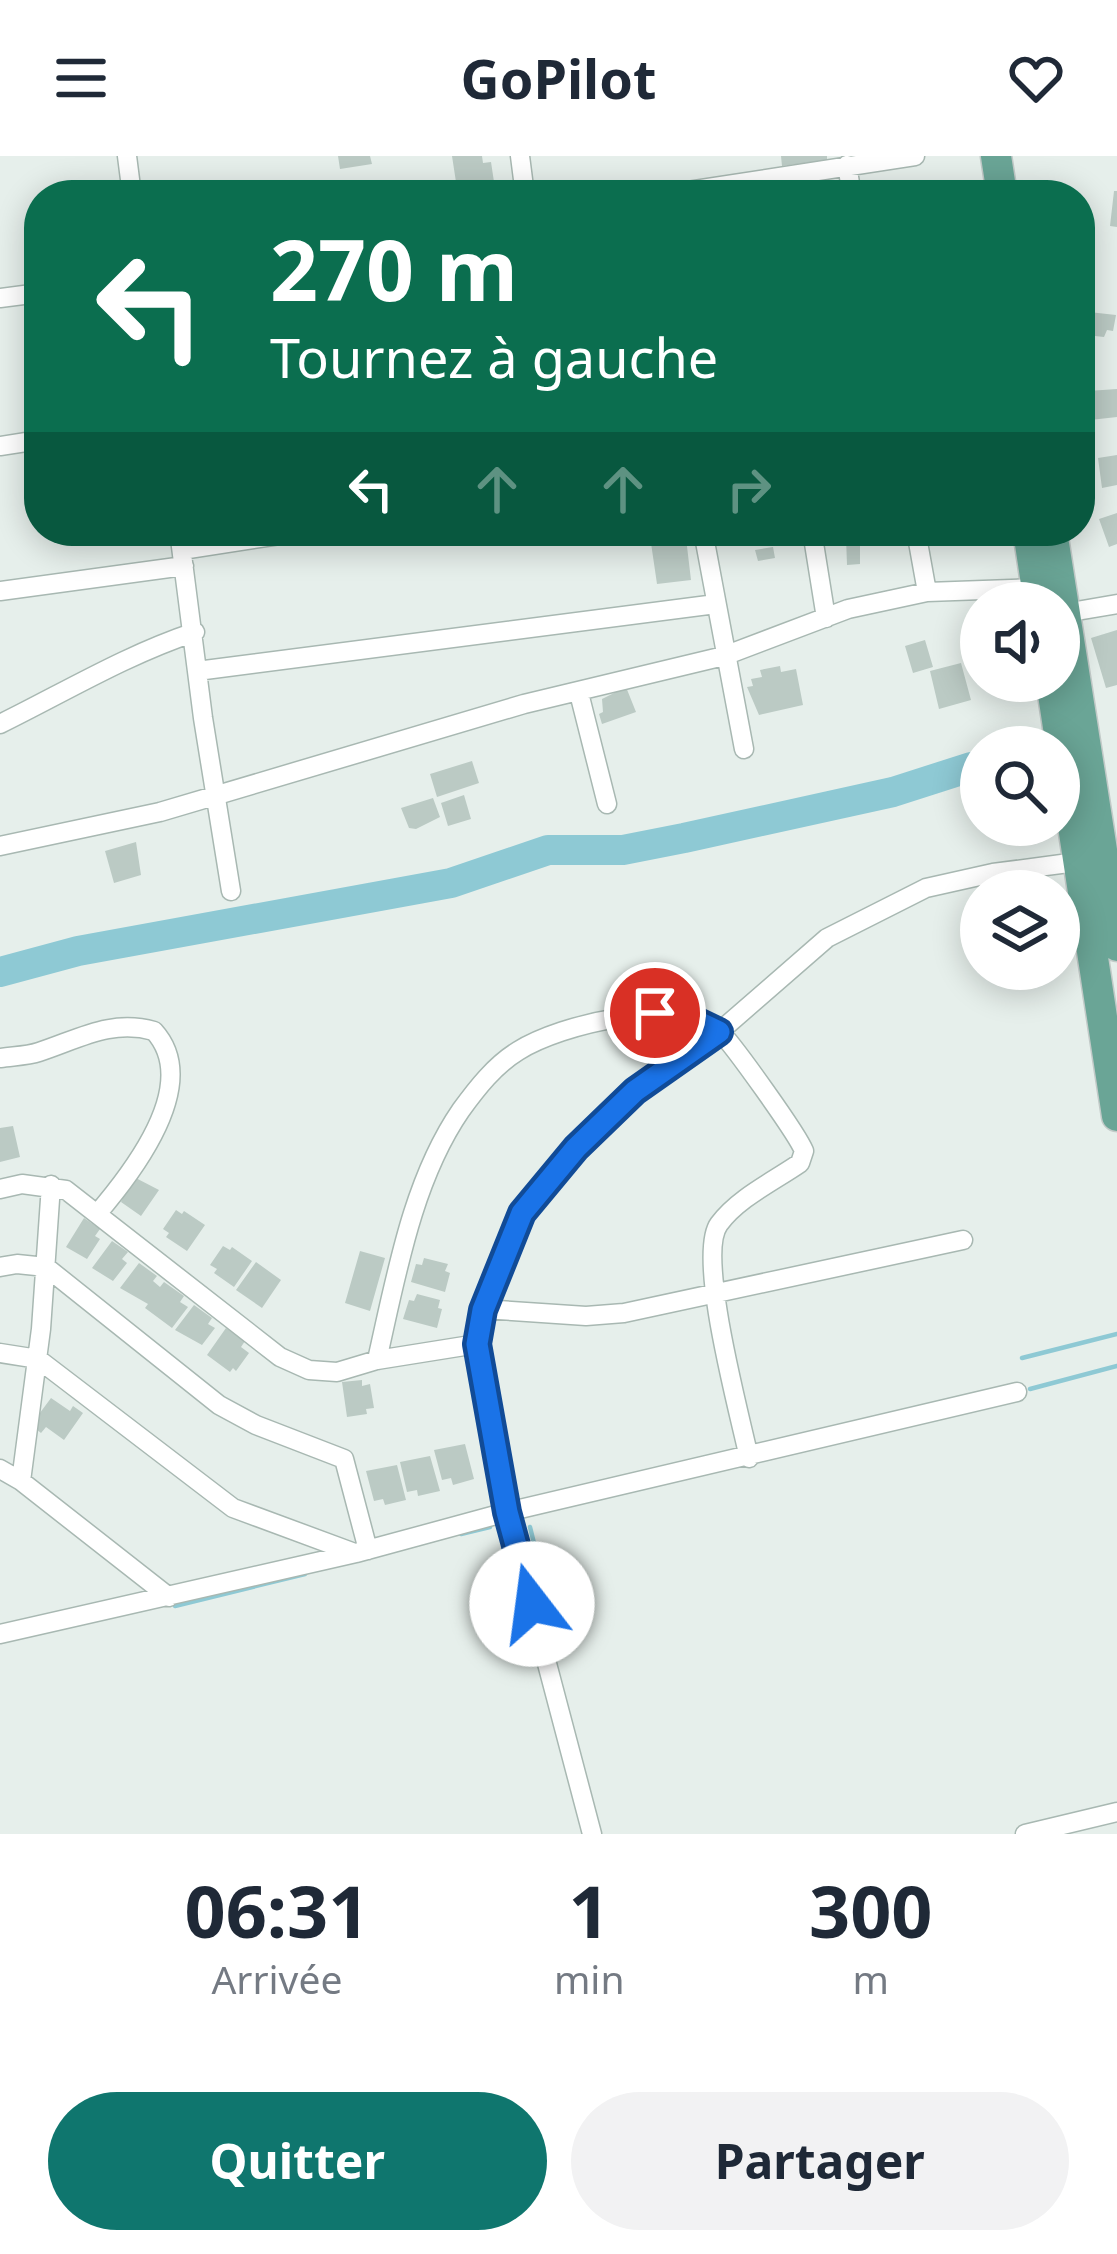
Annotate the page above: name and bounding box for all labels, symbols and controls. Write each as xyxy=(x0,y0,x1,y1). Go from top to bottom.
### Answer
text: GoPilot xyxy=(461,41,656,115)
icon: menu xyxy=(48,45,114,111)
icon: heart xyxy=(1003,45,1069,111)
text: 270 m xyxy=(270,211,518,326)
icon: left xyxy=(72,228,228,384)
text: Tournez à gauche xyxy=(270,320,718,394)
icon: left xyxy=(338,456,404,522)
icon: ahead xyxy=(464,456,530,522)
icon: ahead xyxy=(590,456,656,522)
icon: right xyxy=(716,456,782,522)
map controls xyxy=(960,582,1080,990)
button: sound xyxy=(960,582,1080,702)
button: search xyxy=(960,726,1080,846)
button: layers xyxy=(960,870,1080,990)
pin xyxy=(604,962,706,1064)
icon: arrive xyxy=(622,980,688,1046)
position arrow xyxy=(469,1541,595,1667)
text: 06:31 xyxy=(184,1861,369,1959)
text: 1 xyxy=(569,1861,610,1959)
text: 300 xyxy=(809,1861,933,1959)
text: Arrivée xyxy=(211,1952,342,2005)
text: min xyxy=(554,1952,625,2005)
text: m xyxy=(853,1952,889,2005)
button: Quitter xyxy=(48,2092,547,2230)
button: Partager xyxy=(571,2092,1069,2230)

